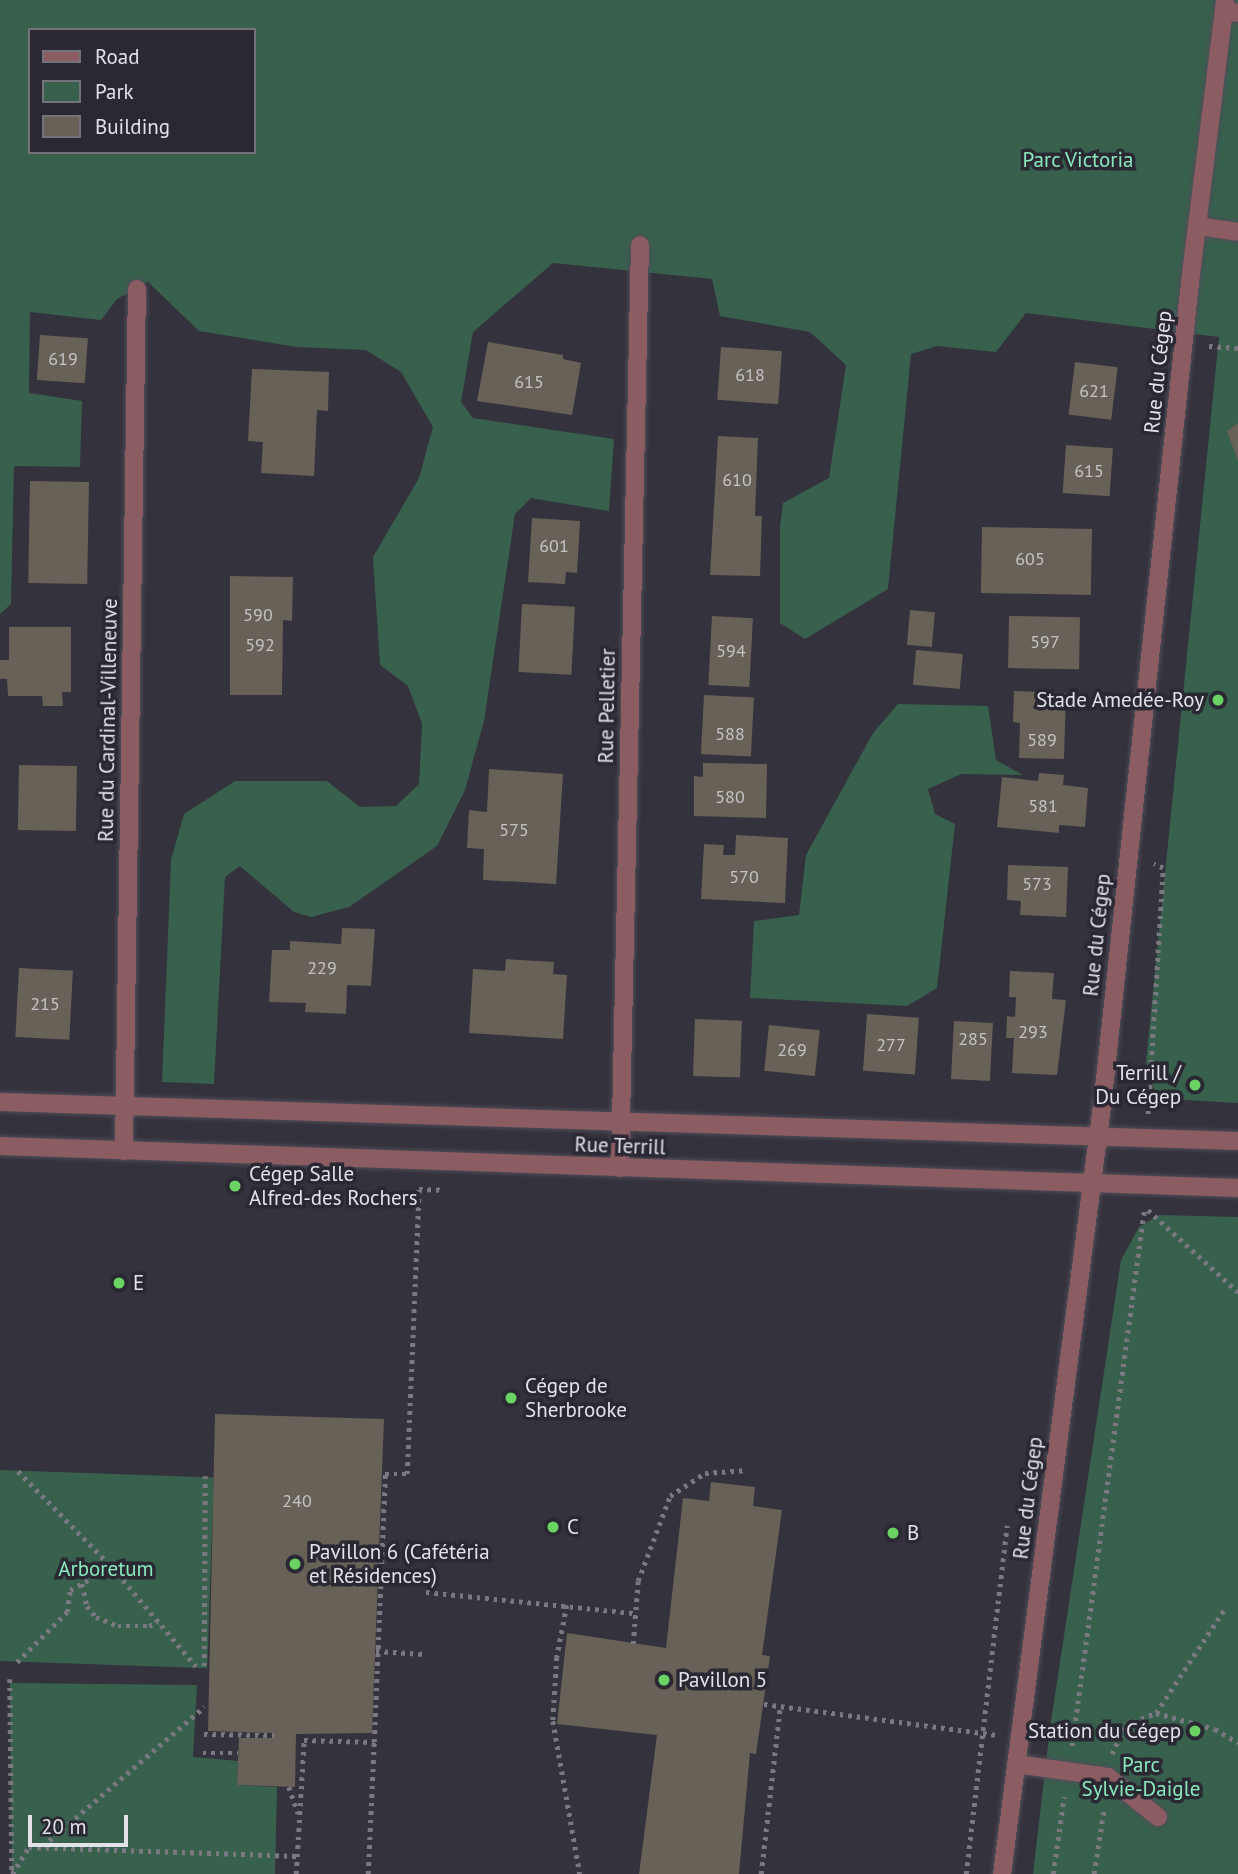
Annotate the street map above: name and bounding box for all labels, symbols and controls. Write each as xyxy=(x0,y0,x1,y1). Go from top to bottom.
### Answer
legend xyxy=(28,28,256,154)
text: Road xyxy=(95,43,139,70)
text: Park xyxy=(95,78,134,105)
text: Building xyxy=(95,113,170,140)
park label: Parc Victoria xyxy=(1022,147,1134,173)
street label: Rue du Cégep xyxy=(1139,309,1177,435)
house number: 619 xyxy=(48,348,78,370)
house number: 618 xyxy=(735,364,765,386)
house number: 615 xyxy=(514,371,544,393)
house number: 621 xyxy=(1079,380,1109,402)
house number: 615 xyxy=(1074,460,1104,482)
house number: 610 xyxy=(722,469,752,491)
house number: 601 xyxy=(539,535,569,557)
house number: 605 xyxy=(1015,548,1045,570)
street label: Rue du Cardinal-Villeneuve xyxy=(93,598,123,842)
house number: 590 xyxy=(243,604,273,626)
house number: 597 xyxy=(1030,631,1060,653)
house number: 592 xyxy=(245,634,275,656)
house number: 594 xyxy=(716,640,746,662)
street label: Rue Pelletier xyxy=(593,648,621,764)
place label: Stade Amedée-Roy xyxy=(1035,687,1204,713)
marker: Stade Amedée-Roy xyxy=(1210,692,1226,708)
house number: 588 xyxy=(715,723,745,745)
house number: 589 xyxy=(1027,729,1057,751)
house number: 580 xyxy=(715,786,745,808)
house number: 581 xyxy=(1028,795,1058,817)
house number: 575 xyxy=(499,819,529,841)
house number: 570 xyxy=(729,866,759,888)
street label: Rue du Cégep xyxy=(1078,872,1116,998)
house number: 573 xyxy=(1022,873,1052,895)
house number: 229 xyxy=(307,957,337,979)
house number: 215 xyxy=(30,993,60,1015)
house number: 293 xyxy=(1018,1021,1048,1043)
house number: 285 xyxy=(958,1028,988,1050)
house number: 277 xyxy=(876,1034,906,1056)
house number: 269 xyxy=(777,1039,807,1061)
place label: Terrill / Du Cégep xyxy=(1095,1060,1181,1110)
marker: Terrill / Du Cégep xyxy=(1187,1077,1203,1093)
street label: Rue Terrill xyxy=(574,1132,666,1160)
place label: Cégep Salle Alfred-des Rochers xyxy=(249,1161,418,1211)
marker: Cégep Salle Alfred-des Rochers xyxy=(227,1178,243,1194)
place label: E xyxy=(133,1270,144,1296)
marker: E xyxy=(111,1275,127,1291)
place label: Cégep de Sherbrooke xyxy=(525,1373,627,1423)
marker: Cégep de Sherbrooke xyxy=(503,1390,519,1406)
street label: Rue du Cégep xyxy=(1008,1435,1048,1561)
house number: 240 xyxy=(282,1490,312,1512)
place label: C xyxy=(567,1514,579,1540)
marker: C xyxy=(545,1519,561,1535)
place label: B xyxy=(907,1520,919,1546)
marker: B xyxy=(885,1525,901,1541)
place label: Pavillon 6 (Cafétéria et Résidences) xyxy=(309,1539,490,1589)
park label: Arboretum xyxy=(58,1556,154,1582)
marker: Pavillon 6 (Cafétéria et Résidences) xyxy=(287,1556,303,1572)
place label: Pavillon 5 xyxy=(678,1667,767,1693)
marker: Pavillon 5 xyxy=(656,1672,672,1688)
place label: Station du Cégep xyxy=(1028,1718,1181,1744)
marker: Station du Cégep xyxy=(1187,1723,1203,1739)
park label: Parc Sylvie-Daigle xyxy=(1082,1752,1200,1802)
scale bar xyxy=(32,1800,131,1844)
text: 20 m xyxy=(41,1813,87,1840)

